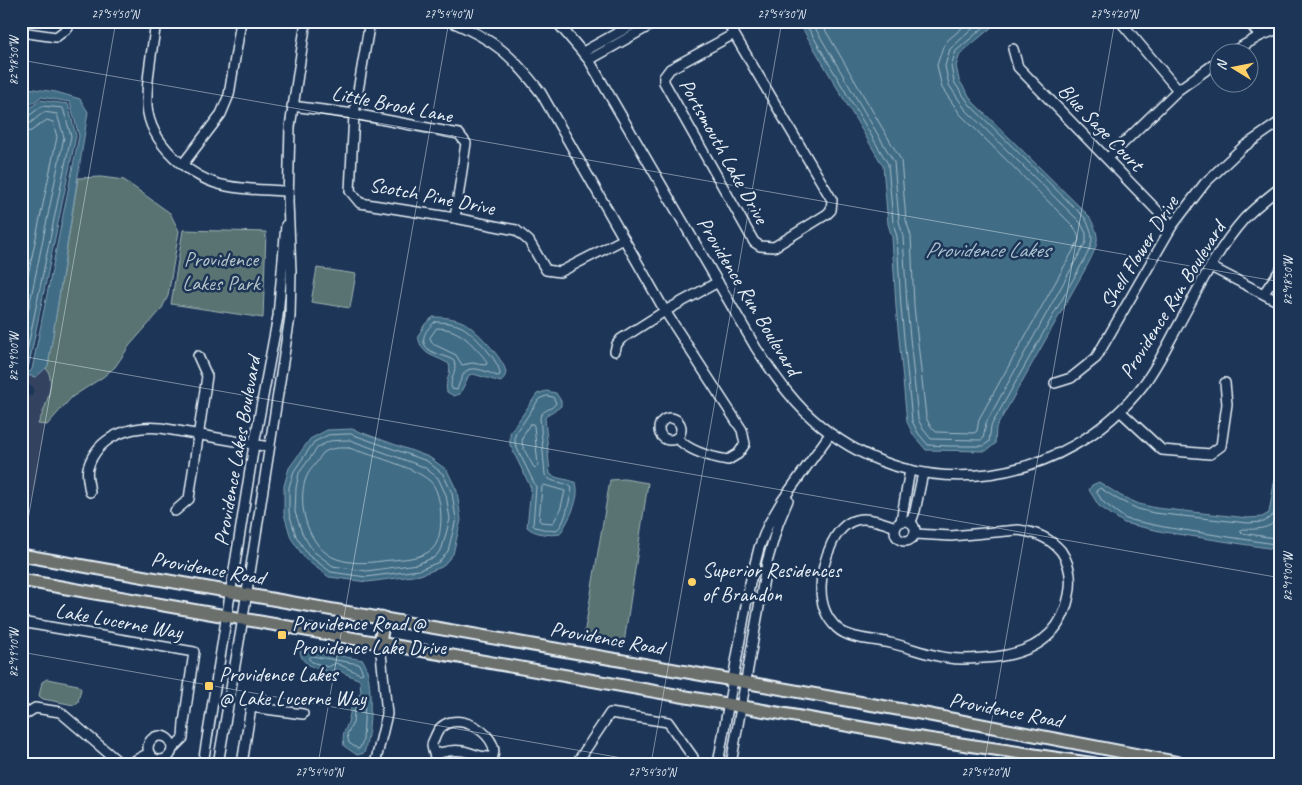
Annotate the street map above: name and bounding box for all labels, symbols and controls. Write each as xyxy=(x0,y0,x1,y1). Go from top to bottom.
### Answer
text: 27°54'50"N xyxy=(91,6,140,22)
text: 27°54'40"N xyxy=(424,6,473,22)
text: 27°54'30"N xyxy=(757,6,806,22)
text: 27°54'20"N xyxy=(1090,6,1139,22)
text: 82°18'50"W xyxy=(6,34,22,85)
north arrow xyxy=(1210,42,1260,92)
text: N xyxy=(1213,58,1231,72)
street label: Portsmouth Lake Drive xyxy=(673,74,776,230)
street label: Blue Sage Court xyxy=(1053,78,1151,178)
street label: Little Brook Lane xyxy=(330,80,456,129)
street label: Scotch Pine Drive xyxy=(367,171,498,221)
street label: Shell Flower Drive xyxy=(1094,190,1185,313)
street label: Providence Run Boulevard xyxy=(691,212,809,383)
street label: Providence Run Boulevard xyxy=(1113,213,1233,383)
water label: Providence Lakes xyxy=(925,236,1054,264)
park label: Providence Lakes Park xyxy=(182,246,262,296)
text: 82°18'50"W xyxy=(1280,254,1296,305)
text: 82°19'00"W xyxy=(6,330,22,381)
street label: Providence Lakes Boulevard xyxy=(208,351,267,548)
street label: Providence Road xyxy=(149,545,269,591)
text: 82°19'00"W xyxy=(1280,550,1296,601)
place label: Superior Residences of Brandon xyxy=(702,557,843,607)
marker: Superior Residences of Brandon xyxy=(686,576,698,588)
street label: Lake Lucerne Way xyxy=(54,597,186,645)
place label: Providence Road @ Providence Lake Drive xyxy=(292,610,447,660)
street label: Providence Road xyxy=(548,615,668,661)
text: 82°19'10"W xyxy=(6,626,22,677)
marker: Providence Road @ Providence Lake Drive xyxy=(276,629,288,641)
place label: Providence Lakes @ Lake Lucerne Way xyxy=(219,661,368,711)
marker: Providence Lakes @ Lake Lucerne Way xyxy=(203,680,215,692)
street label: Providence Road xyxy=(947,686,1067,734)
text: 27°54'40"N xyxy=(295,764,344,780)
text: 27°54'30"N xyxy=(628,764,677,780)
text: 27°54'20"N xyxy=(961,764,1010,780)

